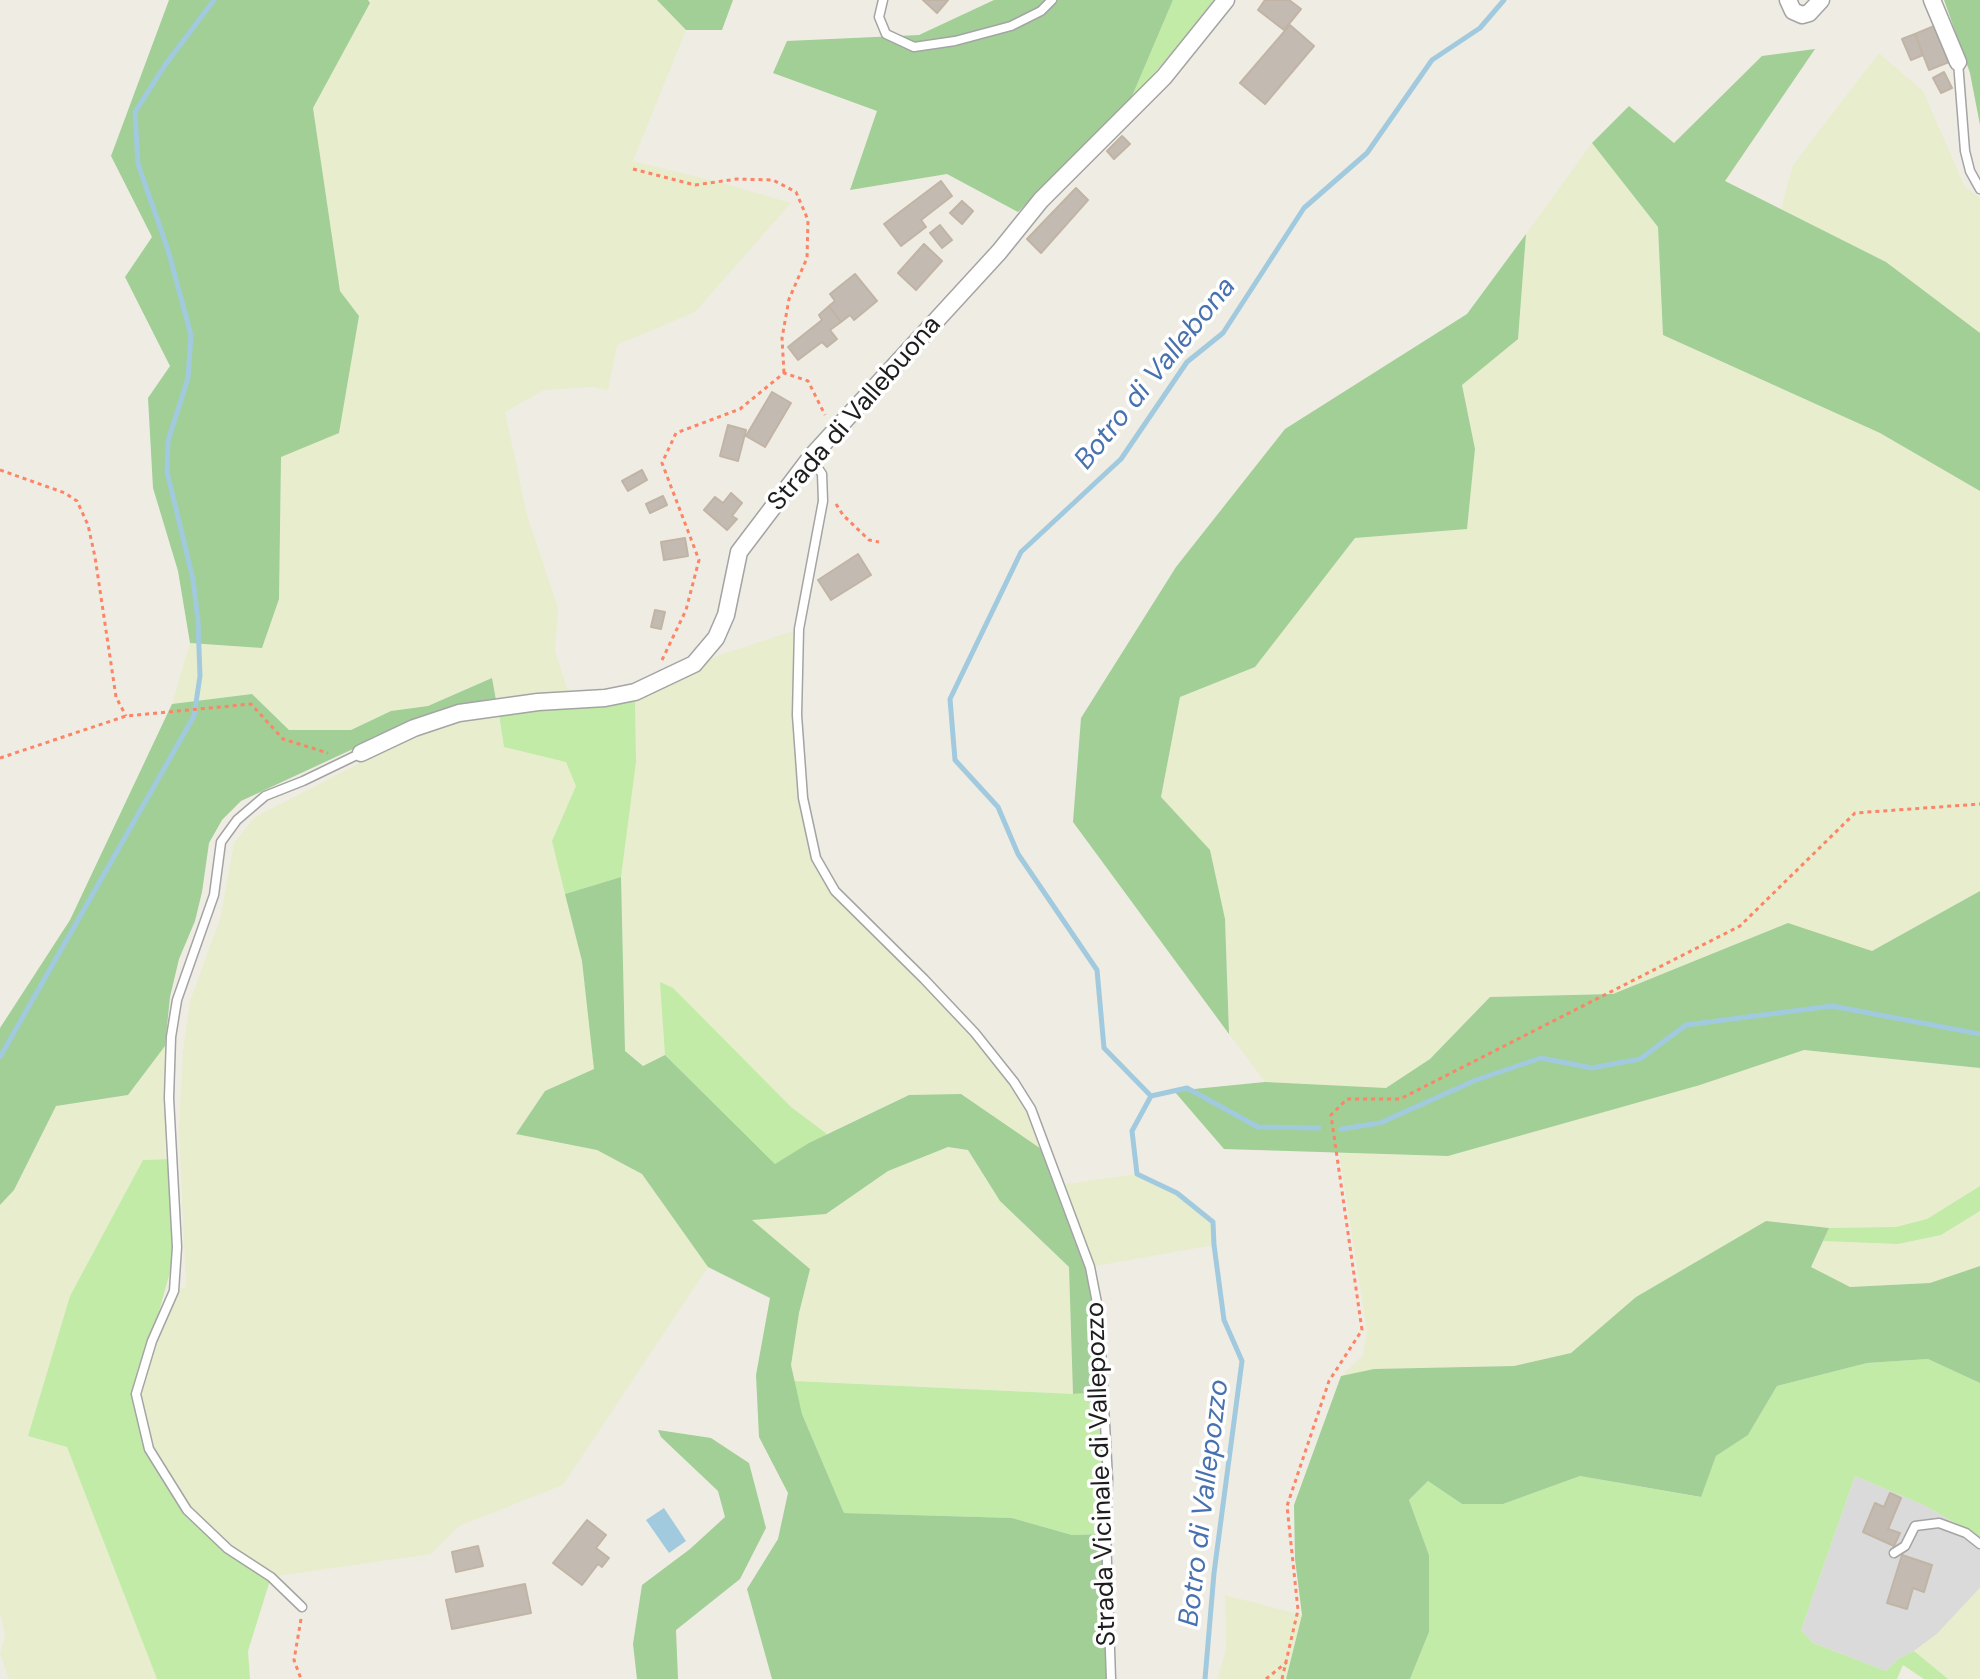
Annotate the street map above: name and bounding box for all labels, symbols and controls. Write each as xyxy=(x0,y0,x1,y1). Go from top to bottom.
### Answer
water label: Botro di Vallebona xyxy=(1068,271,1244,477)
street label: Strada di Vallebuona xyxy=(762,310,948,518)
street label: Strada Vicinale di Vallepozzo xyxy=(1080,1301,1124,1647)
water label: Botro di Vallepozzo xyxy=(1173,1378,1237,1628)

